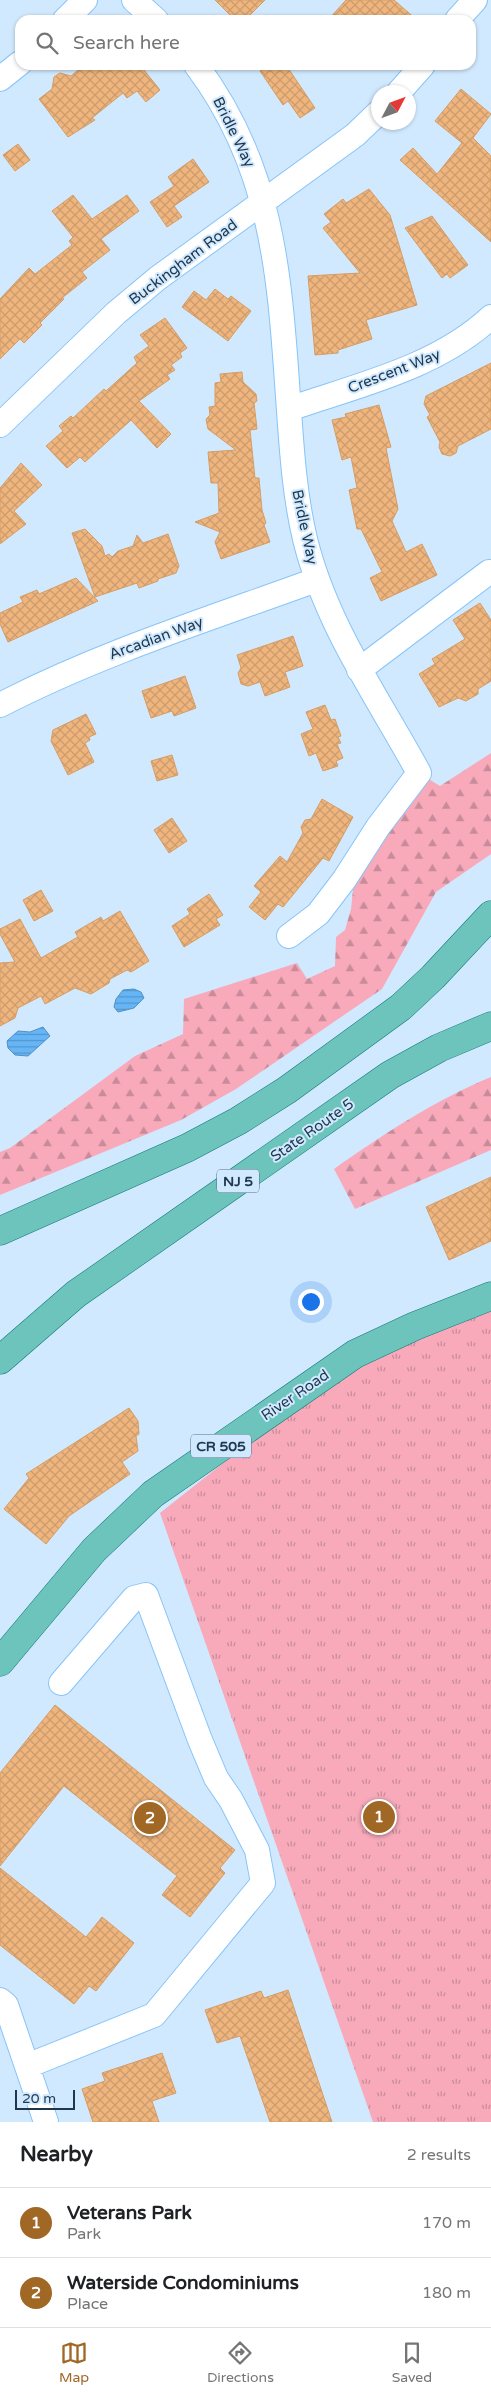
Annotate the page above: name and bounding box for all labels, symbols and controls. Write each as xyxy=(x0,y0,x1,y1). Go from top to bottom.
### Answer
search box xyxy=(15,15,476,70)
icon: search xyxy=(33,29,61,57)
text: Search here xyxy=(73,32,180,54)
north arrow xyxy=(371,85,416,130)
street label: Bridle Way xyxy=(209,94,259,170)
street label: Buckingham Road xyxy=(125,215,241,309)
street label: Crescent Way xyxy=(345,345,443,397)
street label: Bridle Way xyxy=(288,488,322,566)
street label: Arcadian Way xyxy=(107,613,205,663)
street label: State Route 5 xyxy=(267,1095,357,1165)
road number: NJ 5 xyxy=(217,1170,259,1192)
your location xyxy=(298,1289,324,1315)
street label: River Road xyxy=(258,1366,332,1424)
road number: CR 505 xyxy=(191,1434,251,1458)
pin: 1 xyxy=(363,1798,395,1836)
pin: 2 xyxy=(134,1799,166,1837)
scale bar xyxy=(15,2087,75,2110)
text: 20 m xyxy=(22,2090,56,2107)
text: Nearby xyxy=(20,2142,93,2167)
text: 2 results xyxy=(407,2145,471,2165)
text: Veterans Park xyxy=(67,2202,192,2224)
text: 1 xyxy=(31,2213,41,2233)
text: 170 m xyxy=(422,2213,471,2233)
text: Park xyxy=(67,2224,101,2244)
text: Waterside Condominiums xyxy=(67,2272,299,2294)
text: 2 xyxy=(31,2283,41,2303)
text: 180 m xyxy=(422,2283,471,2303)
text: Place xyxy=(67,2294,108,2314)
tab: Map xyxy=(59,2339,89,2386)
tab: Directions xyxy=(207,2339,274,2386)
tab: Saved xyxy=(392,2339,432,2386)

